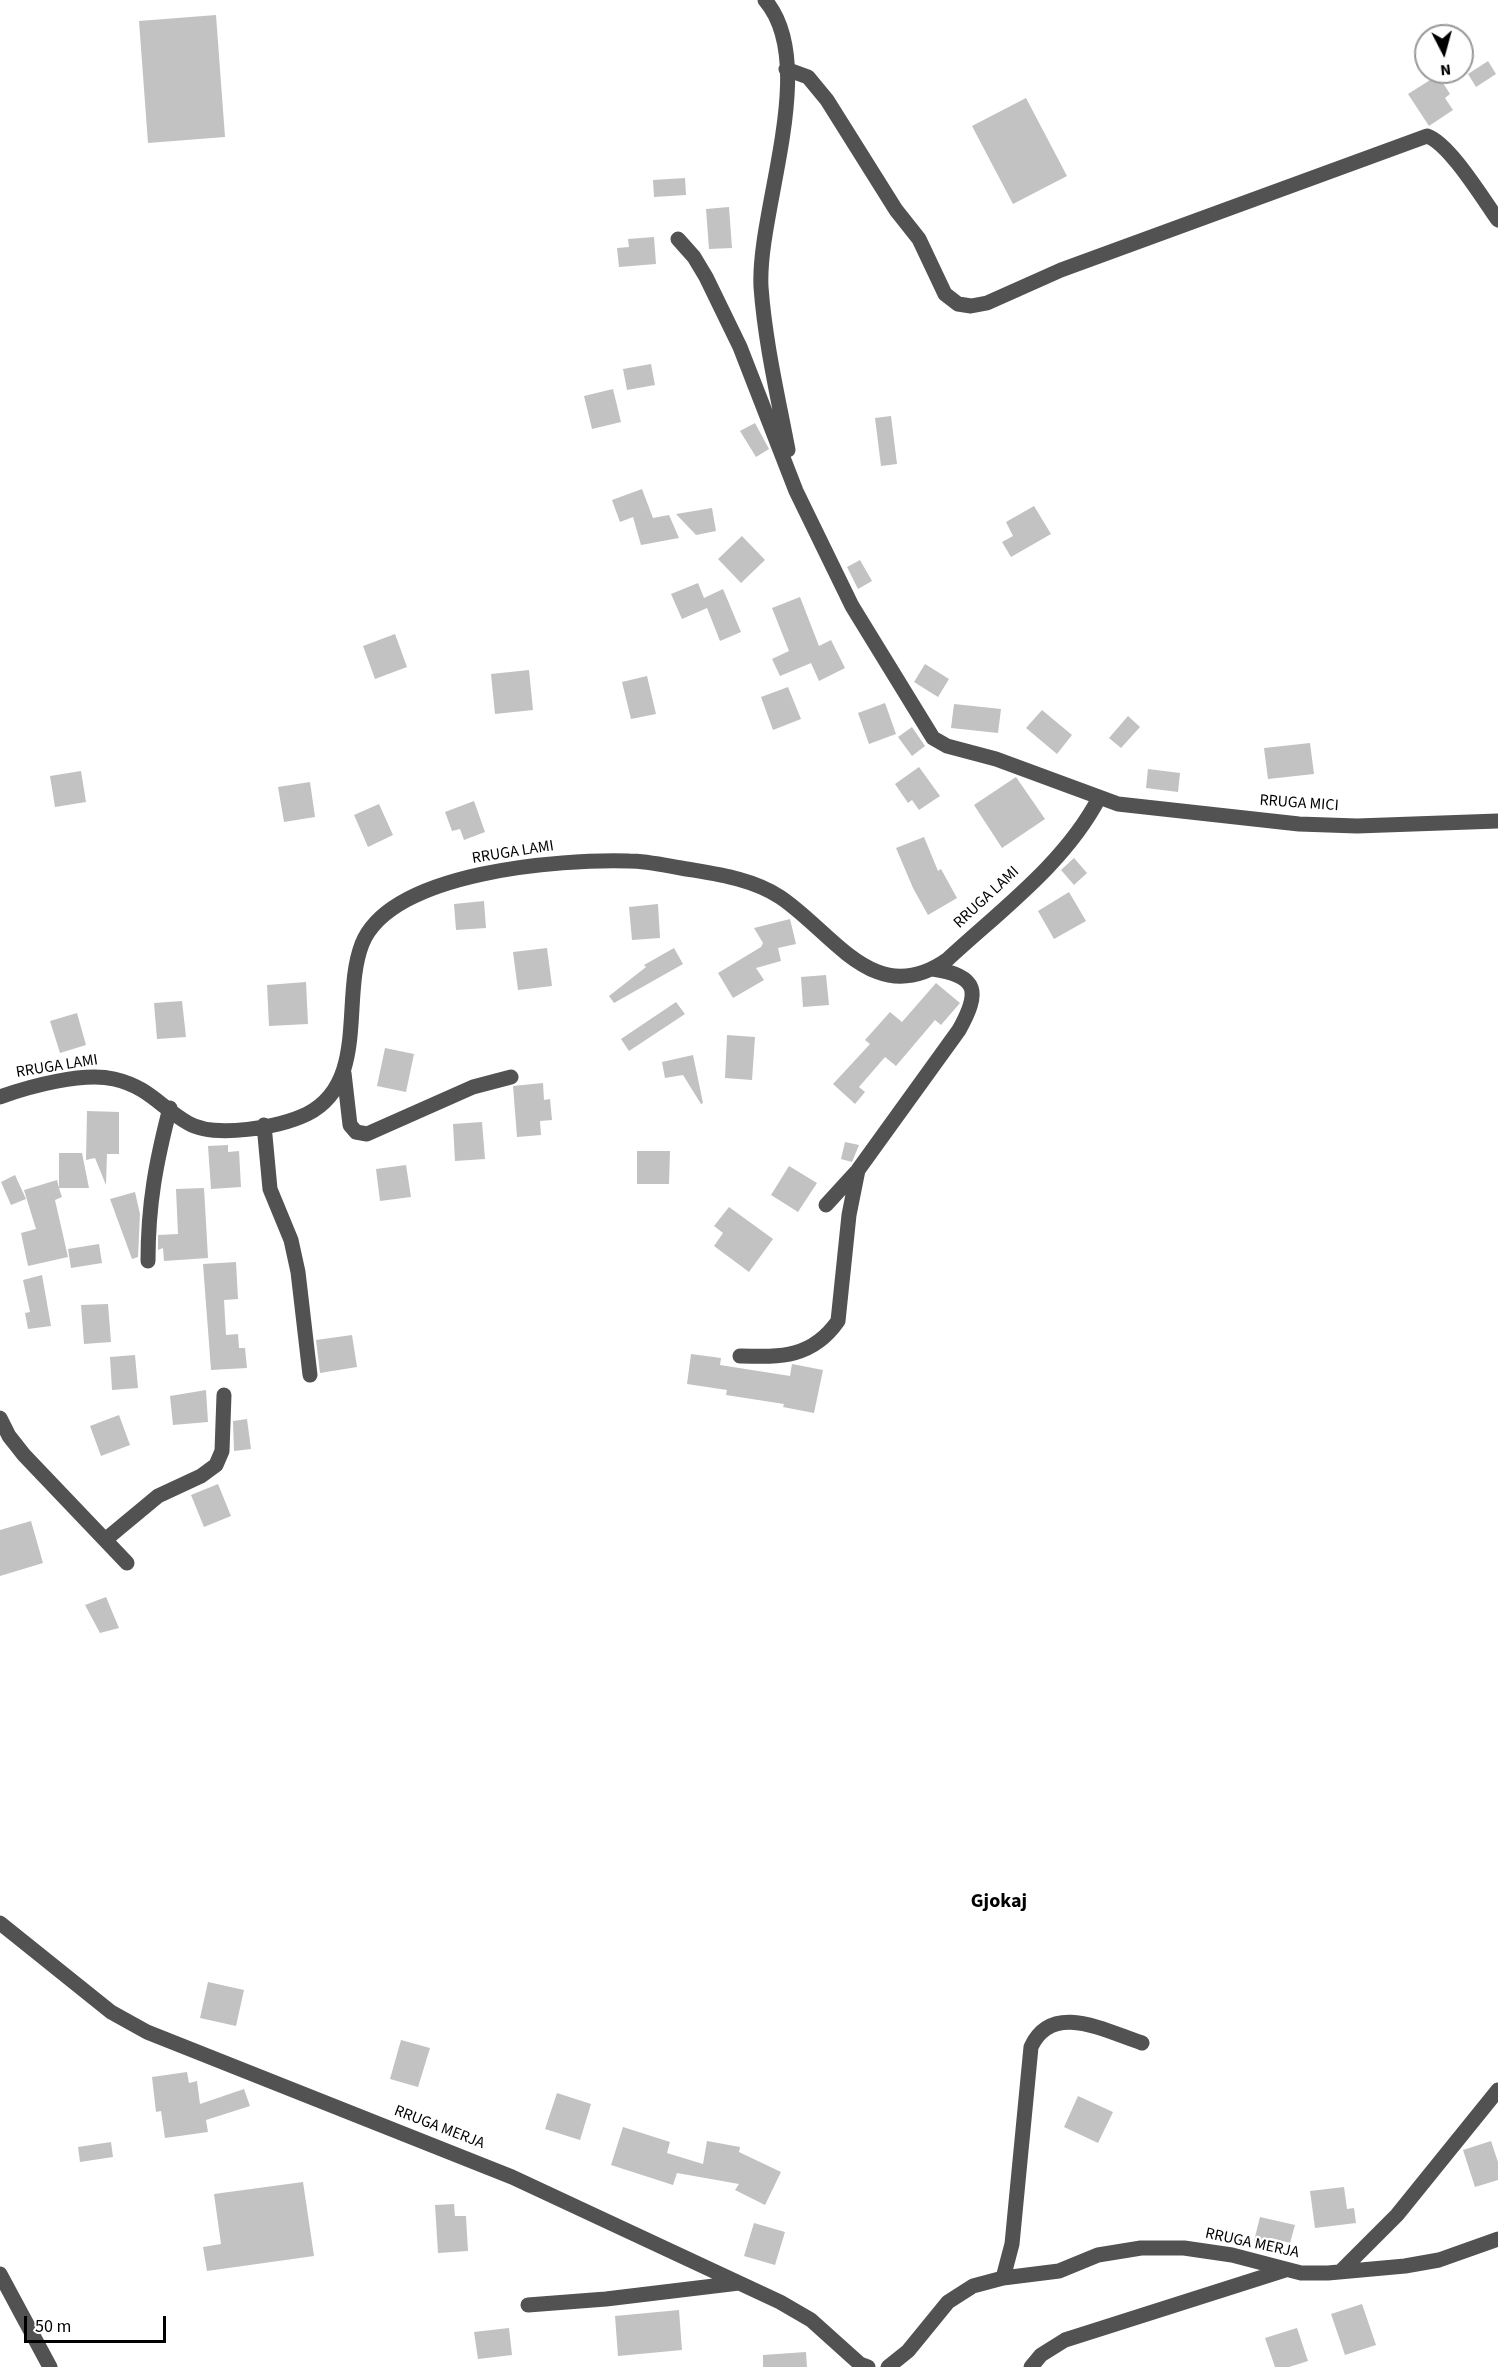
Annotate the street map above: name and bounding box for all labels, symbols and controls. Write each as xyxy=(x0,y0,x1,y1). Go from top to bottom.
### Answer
north arrow xyxy=(1414,24,1474,84)
text: N xyxy=(1439,58,1452,81)
street label: RRUGA MICI xyxy=(1259,792,1339,816)
street label: RRUGA LAMI xyxy=(471,837,555,869)
street label: RRUGA LAMI xyxy=(950,863,1024,933)
street label: RRUGA LAMI xyxy=(15,1051,99,1083)
district label: Gjokaj xyxy=(971,1891,1027,1915)
street label: RRUGA MERJA xyxy=(391,2102,487,2154)
street label: RRUGA MERJA xyxy=(1203,2225,1301,2263)
scale bar xyxy=(27,2304,170,2342)
text: 50 m xyxy=(35,2314,71,2339)

